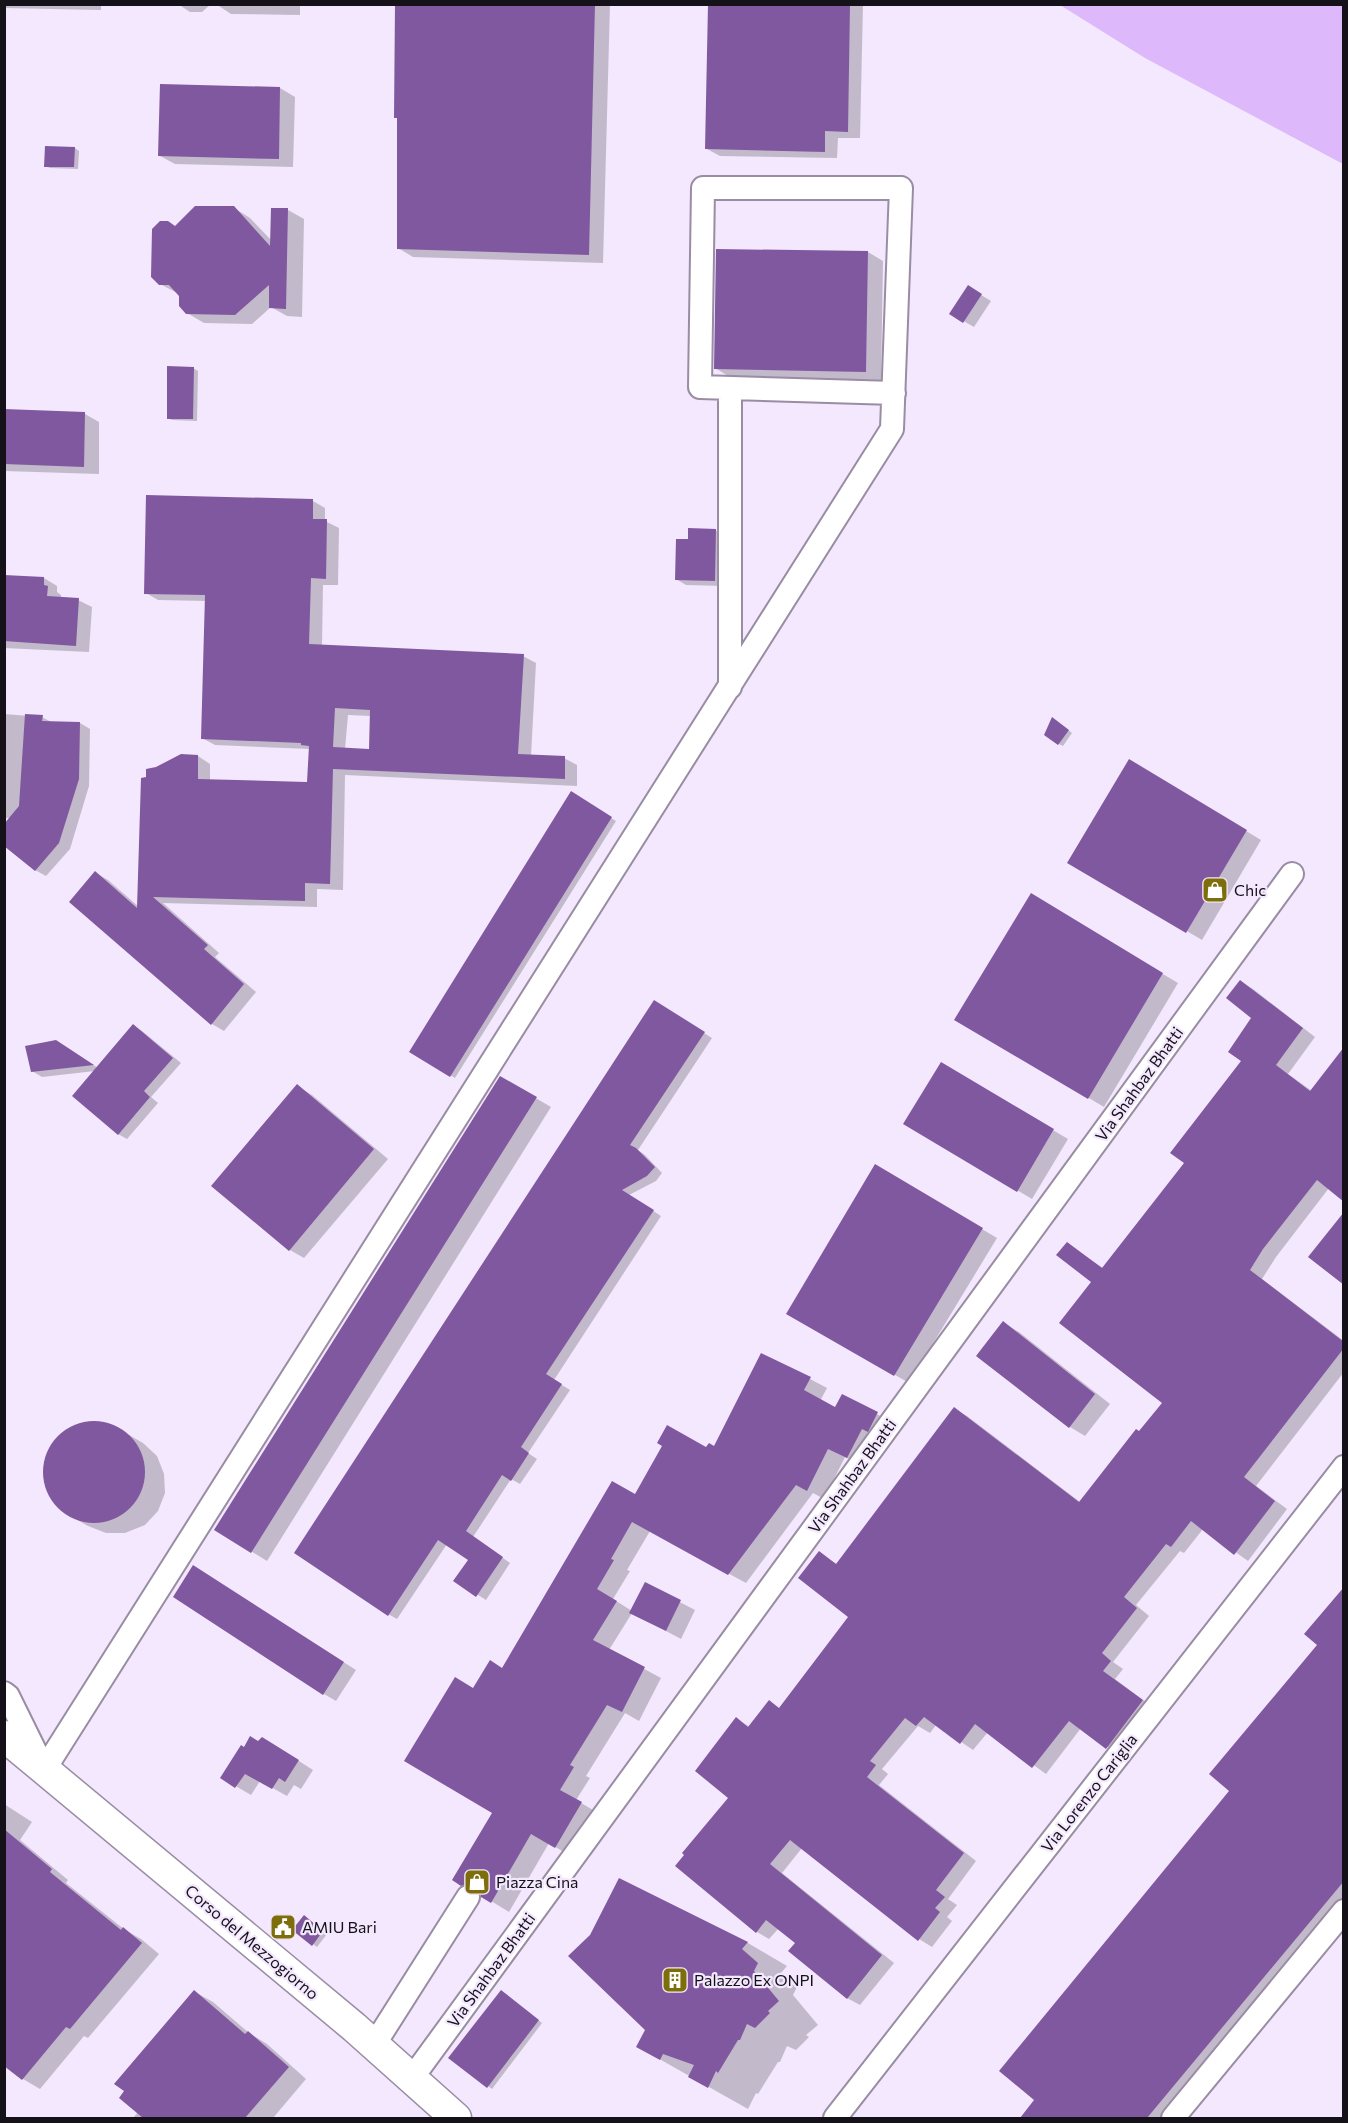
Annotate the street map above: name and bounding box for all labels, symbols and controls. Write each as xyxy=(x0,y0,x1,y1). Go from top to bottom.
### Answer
shop icon: Chic xyxy=(1200,875,1230,905)
place label: Chic xyxy=(1234,880,1266,899)
street label: Via Shahbaz Bhatti xyxy=(1091,1023,1186,1145)
street label: Via Shahbaz Bhatti xyxy=(804,1415,899,1537)
street label: Via Lorenzo Cariglia xyxy=(1037,1730,1141,1856)
shop icon: Piazza Cina xyxy=(462,1867,492,1897)
place label: Piazza Cina xyxy=(496,1872,578,1891)
street label: Corso del Mezzogiorno xyxy=(182,1880,323,2003)
street label: Via Shahbaz Bhatti xyxy=(443,1909,538,2031)
public building icon: AMIU Bari xyxy=(268,1912,298,1942)
place label: AMIU Bari xyxy=(302,1917,377,1936)
building icon: Palazzo Ex ONPI xyxy=(660,1965,690,1995)
place label: Palazzo Ex ONPI xyxy=(694,1970,814,1989)

